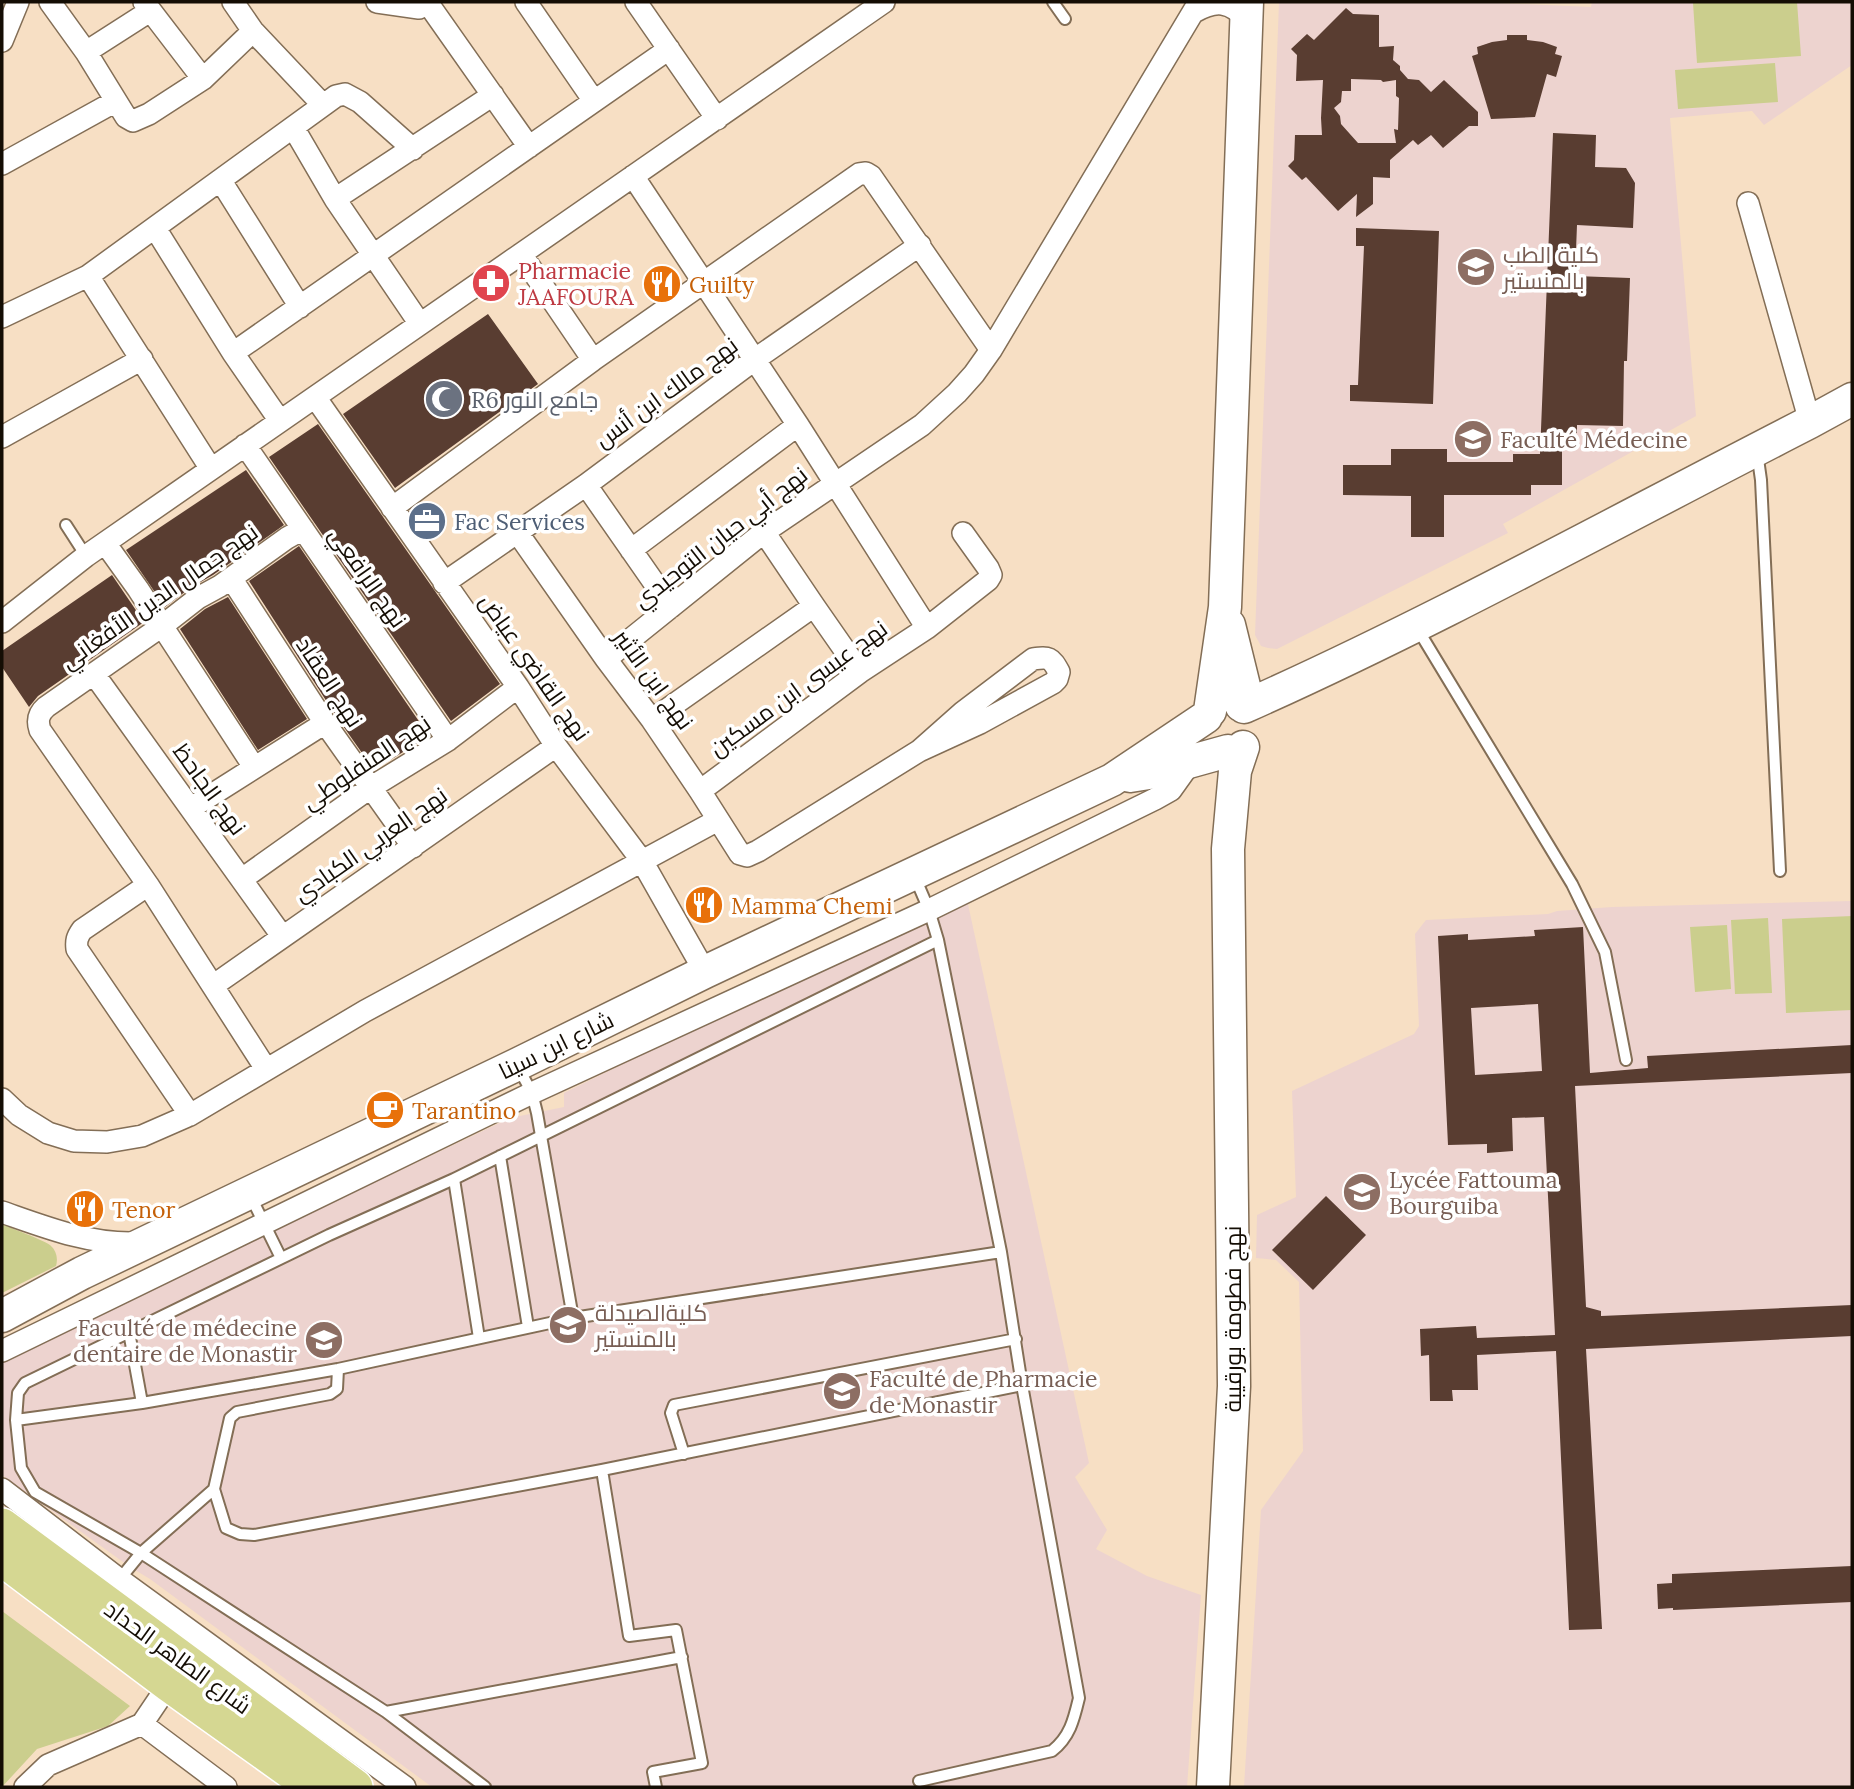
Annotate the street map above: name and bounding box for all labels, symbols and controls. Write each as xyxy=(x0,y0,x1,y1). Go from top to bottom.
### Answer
place label: كلية الطب بالمنستير xyxy=(1501,240,1599,295)
school or university icon: كلية الطب بالمنستير xyxy=(1455,246,1497,288)
place label: Pharmacie JAAFOURA xyxy=(517,256,634,311)
pharmacy icon: Pharmacie JAAFOURA xyxy=(470,262,512,304)
restaurant icon: Guilty xyxy=(641,263,683,305)
place label: Guilty xyxy=(689,270,755,299)
street label: نهج مالك ابن أنس xyxy=(589,330,744,455)
mosque icon: R6 جامع النور xyxy=(423,378,465,420)
place label: R6 جامع النور xyxy=(471,385,598,416)
school or university icon: Faculté Médecine xyxy=(1452,418,1494,460)
place label: Faculté Médecine xyxy=(1500,425,1688,454)
street label: نهج أبي حيان التوحيدي xyxy=(627,460,815,617)
office icon: Fac Services xyxy=(406,500,448,542)
place label: Fac Services xyxy=(454,507,585,536)
street label: نهج جمال الدين الأفغاني xyxy=(55,517,266,678)
street label: نهج الرافعي xyxy=(319,521,413,635)
street label: نهج القاضي عياض xyxy=(471,588,596,748)
street label: نهج عيسى ابن مسكين xyxy=(703,614,894,764)
street label: نهج ابن الأثير xyxy=(605,621,700,736)
street label: نهج العقاد xyxy=(289,632,370,734)
street label: نهج المنفلوطي xyxy=(296,708,438,819)
street label: نهج الجاحظ xyxy=(165,738,253,842)
street label: نهج العربي الكبادي xyxy=(287,780,455,911)
restaurant icon: Mamma Chemi xyxy=(683,884,725,926)
place label: Mamma Chemi xyxy=(731,891,892,920)
street label: شارع ابن سينا xyxy=(494,1005,619,1087)
cafe icon: Tarantino xyxy=(364,1089,406,1131)
place label: Tarantino xyxy=(412,1096,516,1125)
place label: Lycée Fattouma Bourguiba xyxy=(1389,1165,1558,1220)
school or university icon: Lycée Fattouma Bourguiba xyxy=(1341,1171,1383,1213)
restaurant icon: Tenor xyxy=(64,1188,106,1230)
place label: Tenor xyxy=(112,1195,175,1224)
street label: نهج فطومة بورقيبة xyxy=(1218,1226,1249,1412)
place label: كليةالصيدلة بالمنستير xyxy=(593,1298,707,1353)
school or university icon: كليةالصيدلة بالمنستير xyxy=(547,1304,589,1346)
place label: Faculté de médecine dentaire de Monastir xyxy=(73,1313,297,1368)
school or university icon: Faculté de médecine dentaire de Monastir xyxy=(303,1319,345,1361)
place label: Faculté de Pharmacie de Monastir xyxy=(869,1364,1097,1419)
school or university icon: Faculté de Pharmacie de Monastir xyxy=(821,1370,863,1412)
street label: شارع الطاهر الحداد xyxy=(98,1594,257,1722)

